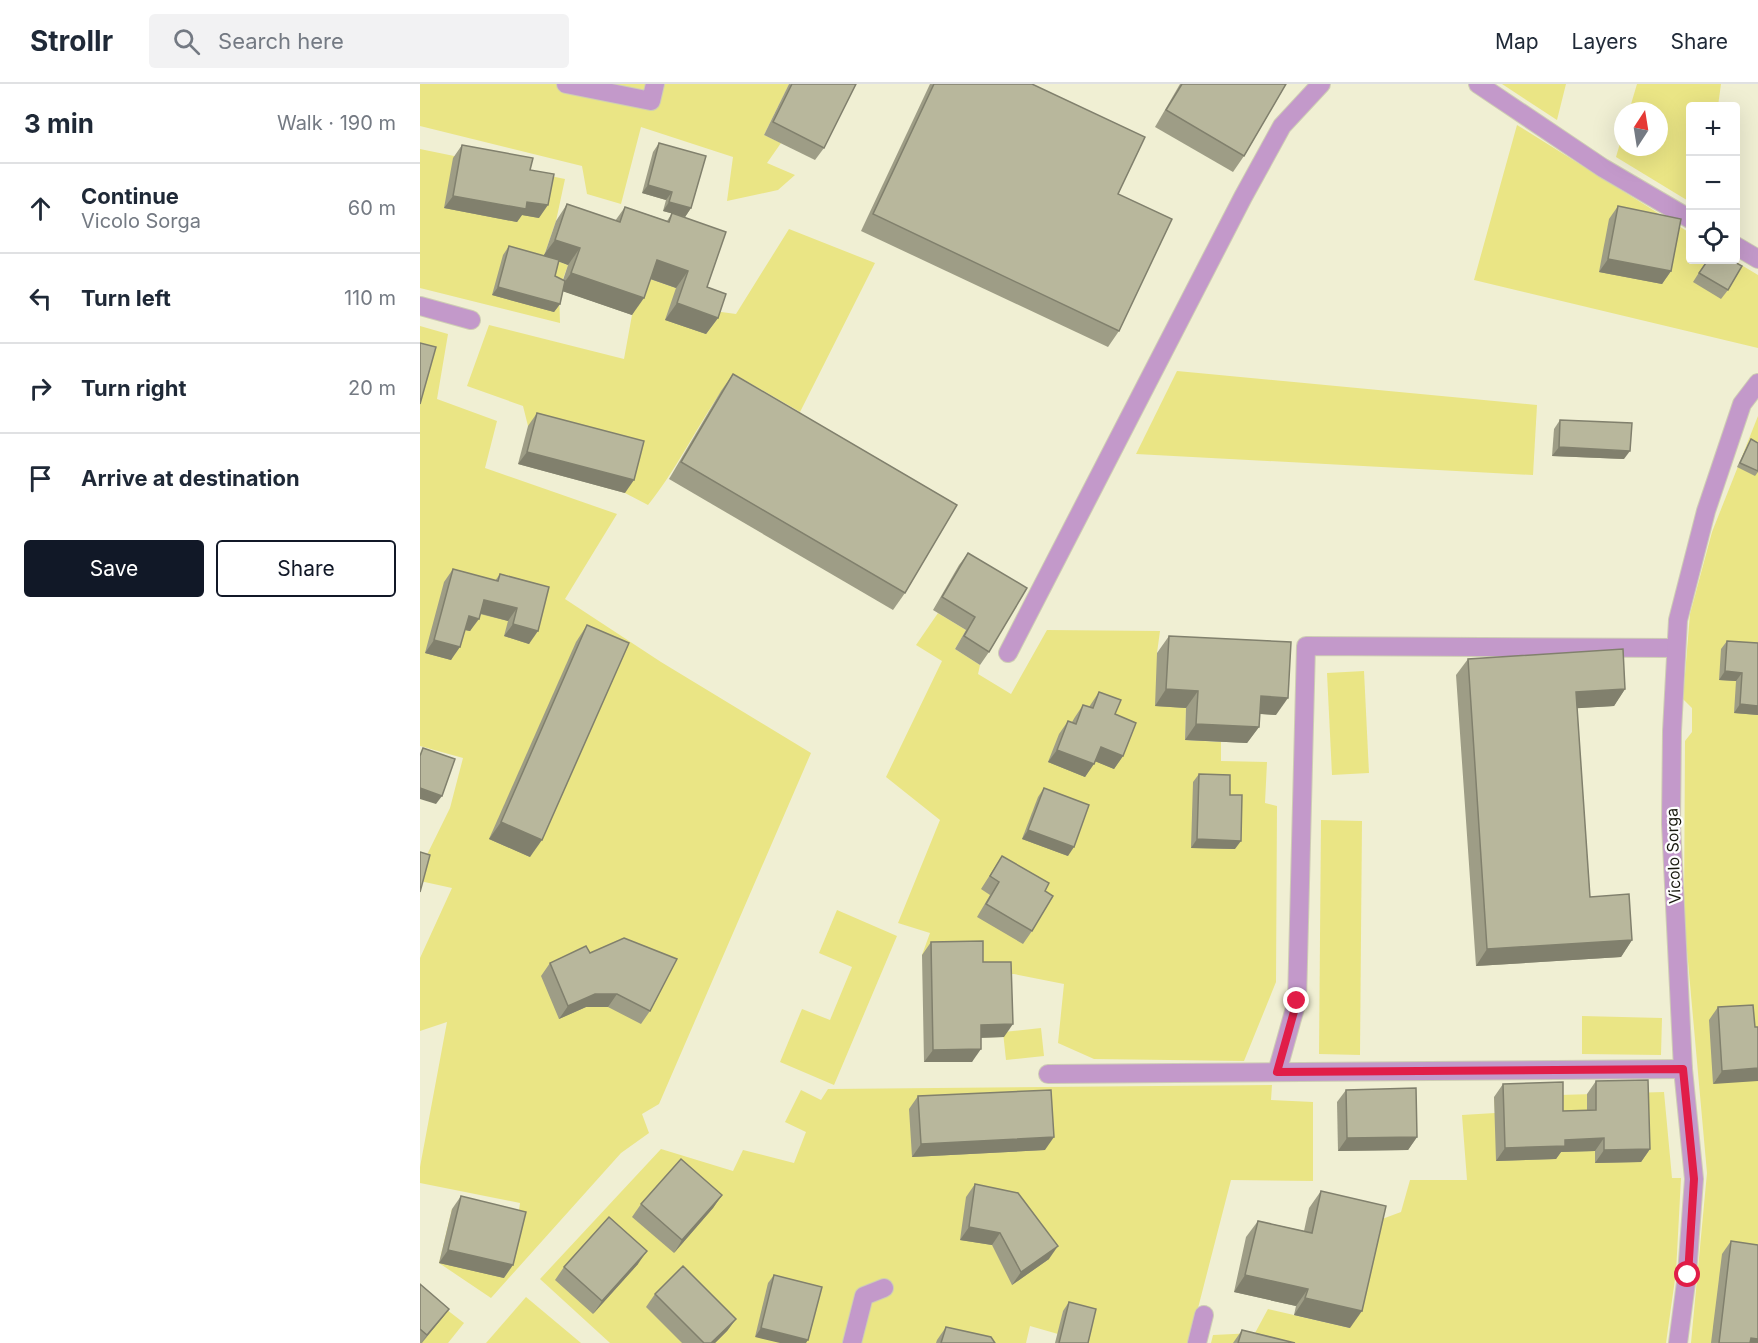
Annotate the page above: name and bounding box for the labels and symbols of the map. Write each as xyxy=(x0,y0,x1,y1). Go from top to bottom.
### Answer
north arrow xyxy=(1614,102,1668,156)
street label: Vicolo Sorga xyxy=(1661,808,1685,904)
route end xyxy=(1283,987,1309,1013)
route start xyxy=(1674,1261,1700,1287)

